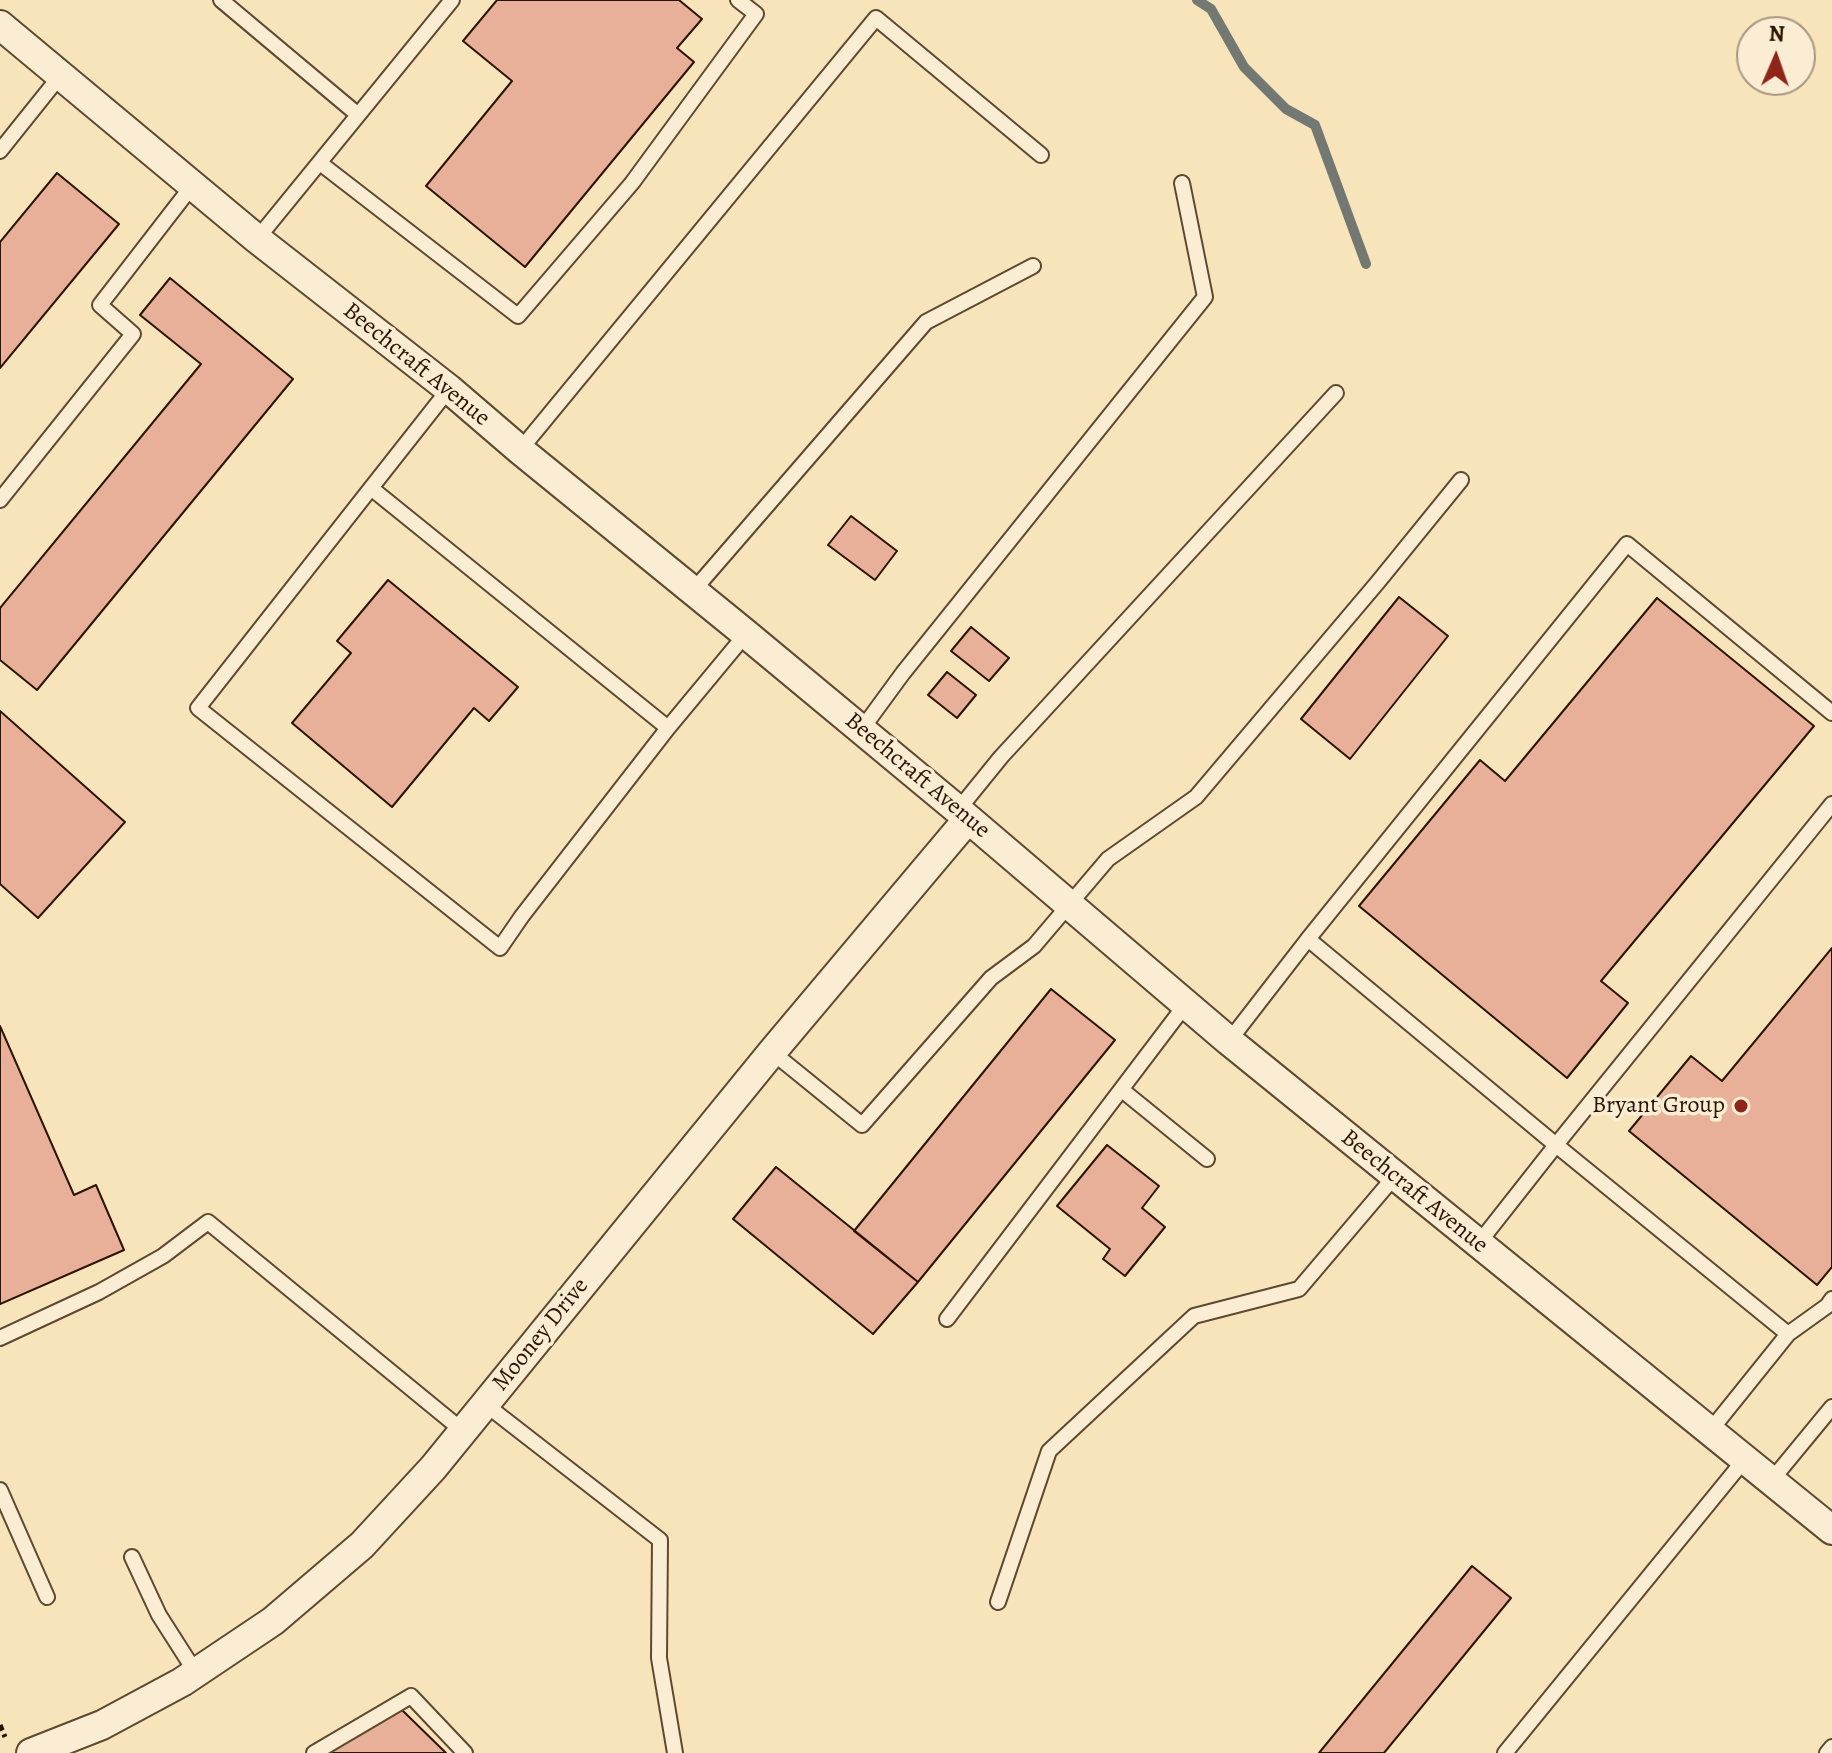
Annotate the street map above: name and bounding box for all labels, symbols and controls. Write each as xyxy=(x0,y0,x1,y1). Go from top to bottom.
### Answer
north arrow xyxy=(1736,16,1816,96)
text: N xyxy=(1768,19,1785,49)
street label: Beechcraft Avenue xyxy=(337,297,495,433)
street label: Beechcraft Avenue xyxy=(839,707,995,845)
place label: Bryant Group xyxy=(1592,1092,1725,1120)
marker: Bryant Group xyxy=(1732,1097,1750,1115)
street label: Beechcraft Avenue xyxy=(1335,1124,1493,1260)
street label: Mooney Drive xyxy=(487,1273,595,1397)

